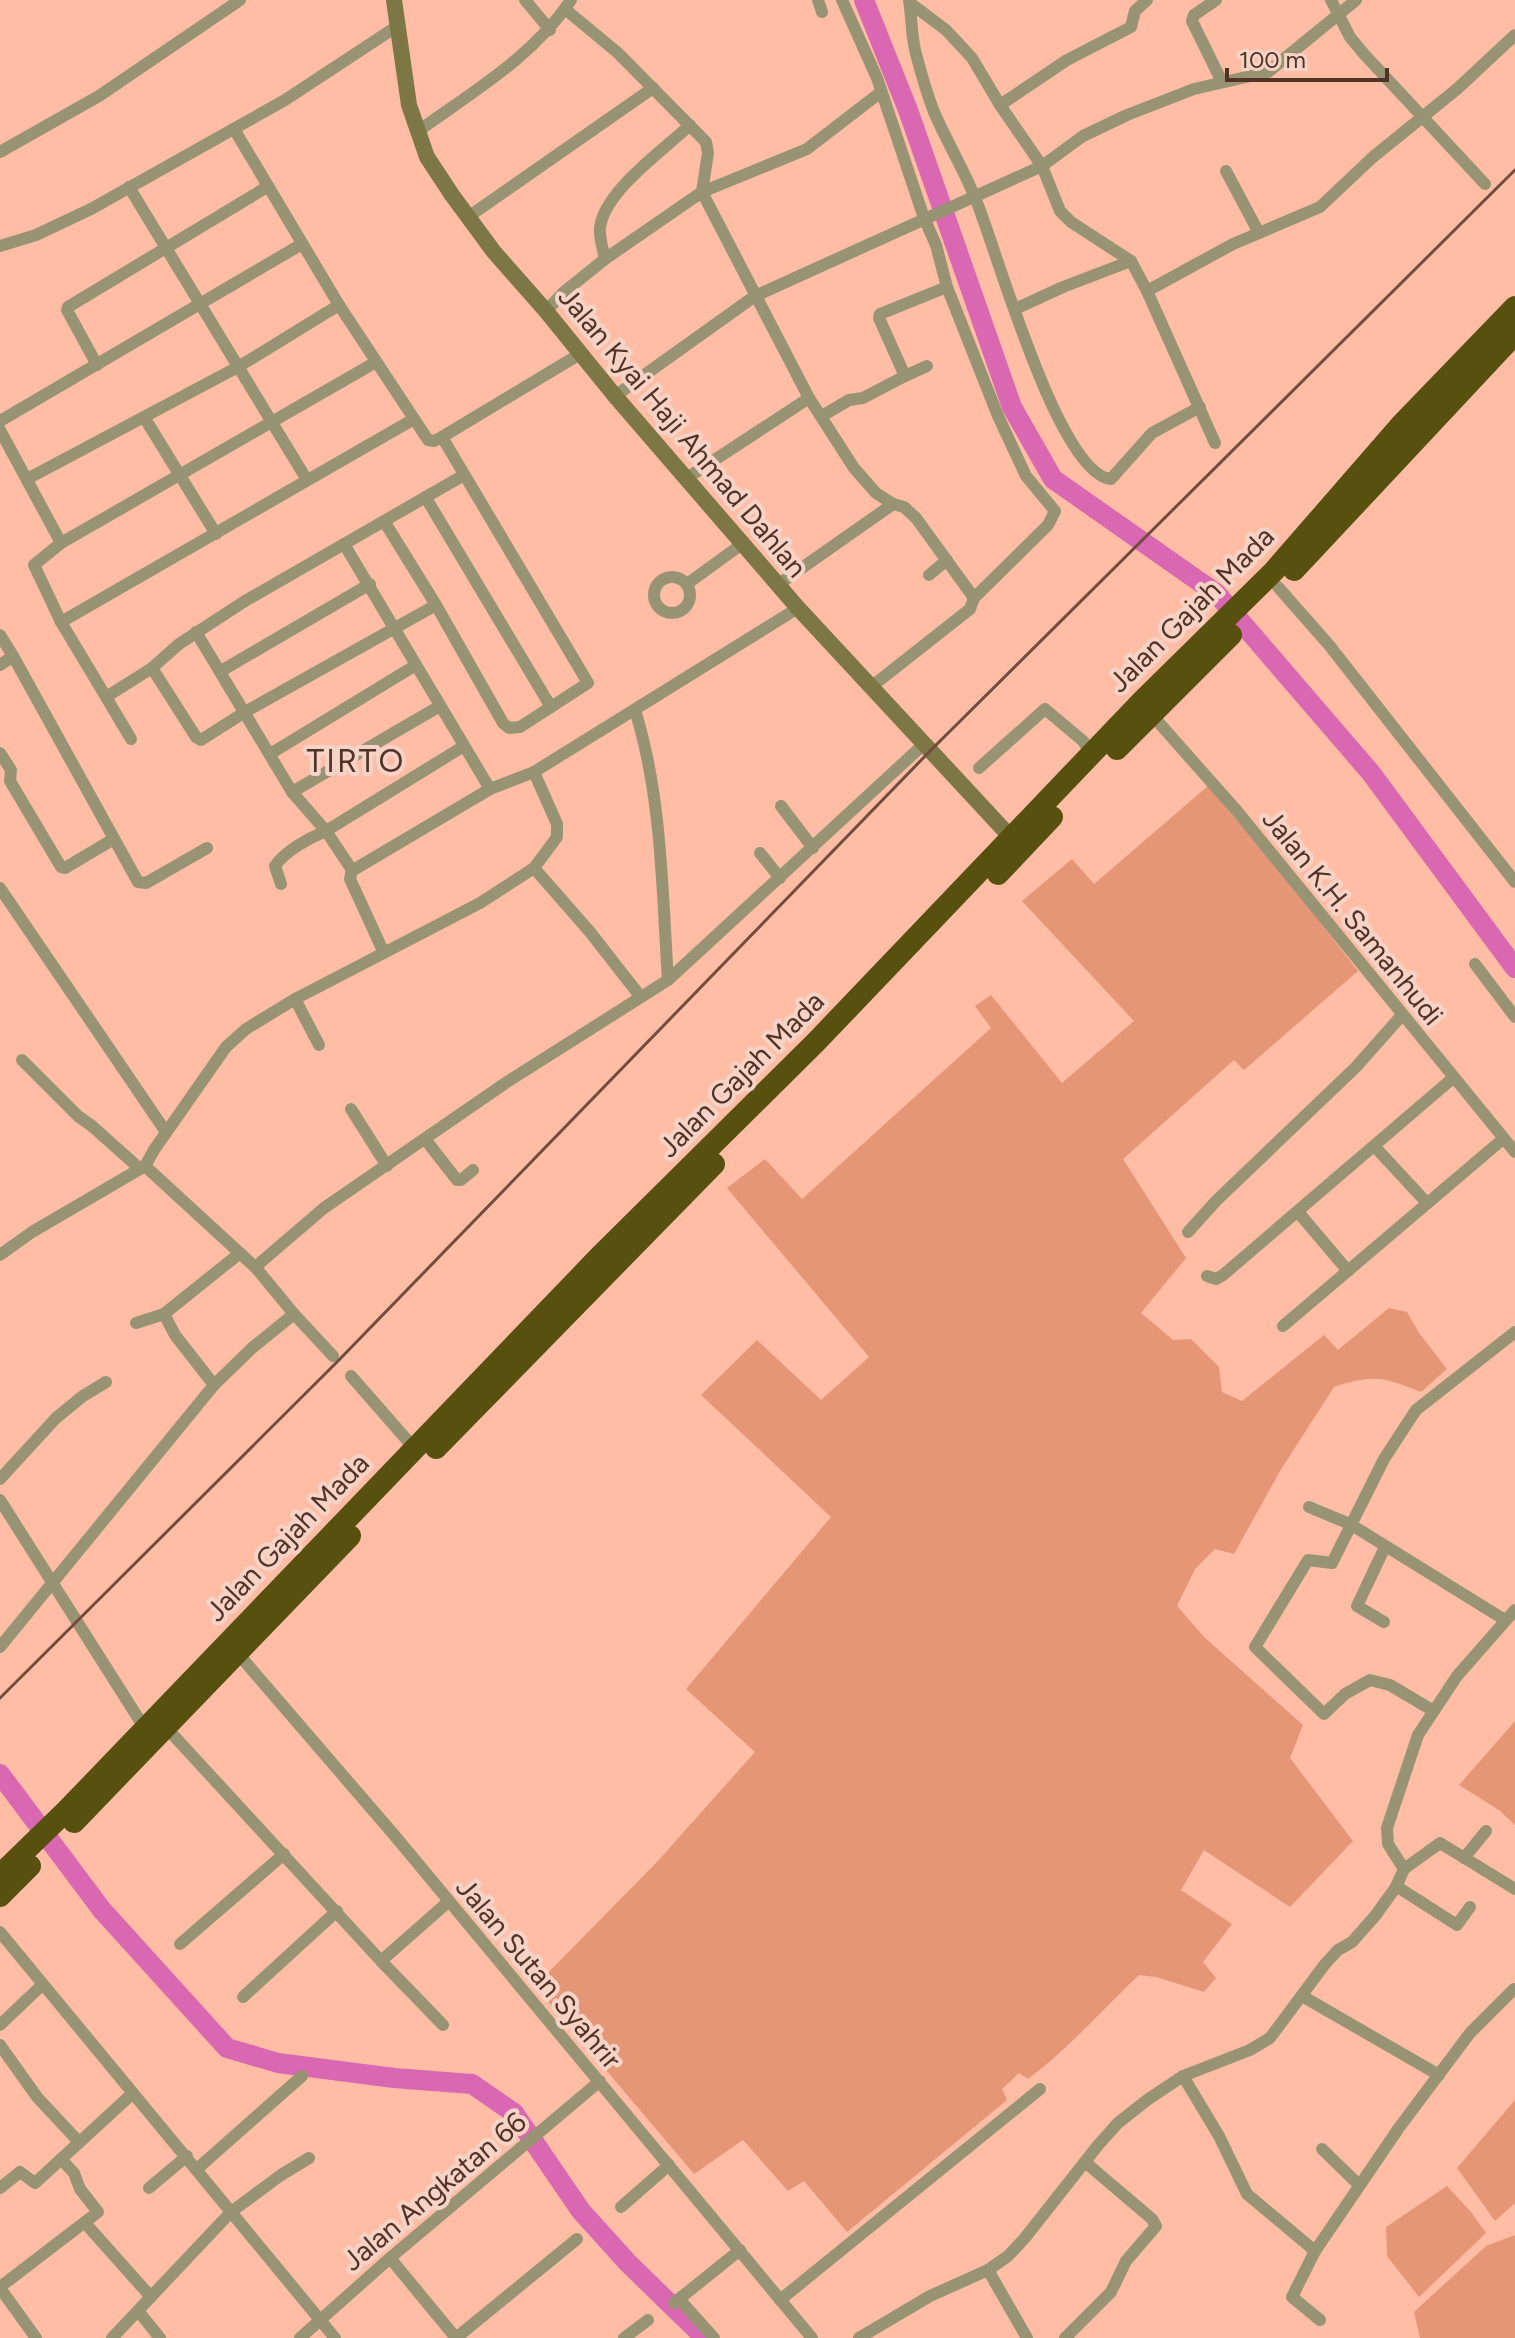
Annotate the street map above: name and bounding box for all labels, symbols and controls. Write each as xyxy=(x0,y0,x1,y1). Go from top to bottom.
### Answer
scale bar xyxy=(1227,32,1387,82)
text: 100 m xyxy=(1239,45,1306,74)
street label: Jalan Kyai Haji Ahmad Dahlan xyxy=(552,280,814,584)
street label: Jalan Gajah Mada xyxy=(1101,519,1281,699)
district label: TIRTO xyxy=(307,742,405,780)
street label: Jalan K.H. Samanhudi xyxy=(1256,802,1450,1032)
street label: Jalan Gajah Mada xyxy=(651,984,831,1164)
street label: Jalan Gajah Mada xyxy=(198,1446,376,1628)
street label: Jalan Sutan Syahrir xyxy=(449,1871,629,2076)
street label: Jalan Angkatan 66 xyxy=(335,2104,533,2278)

